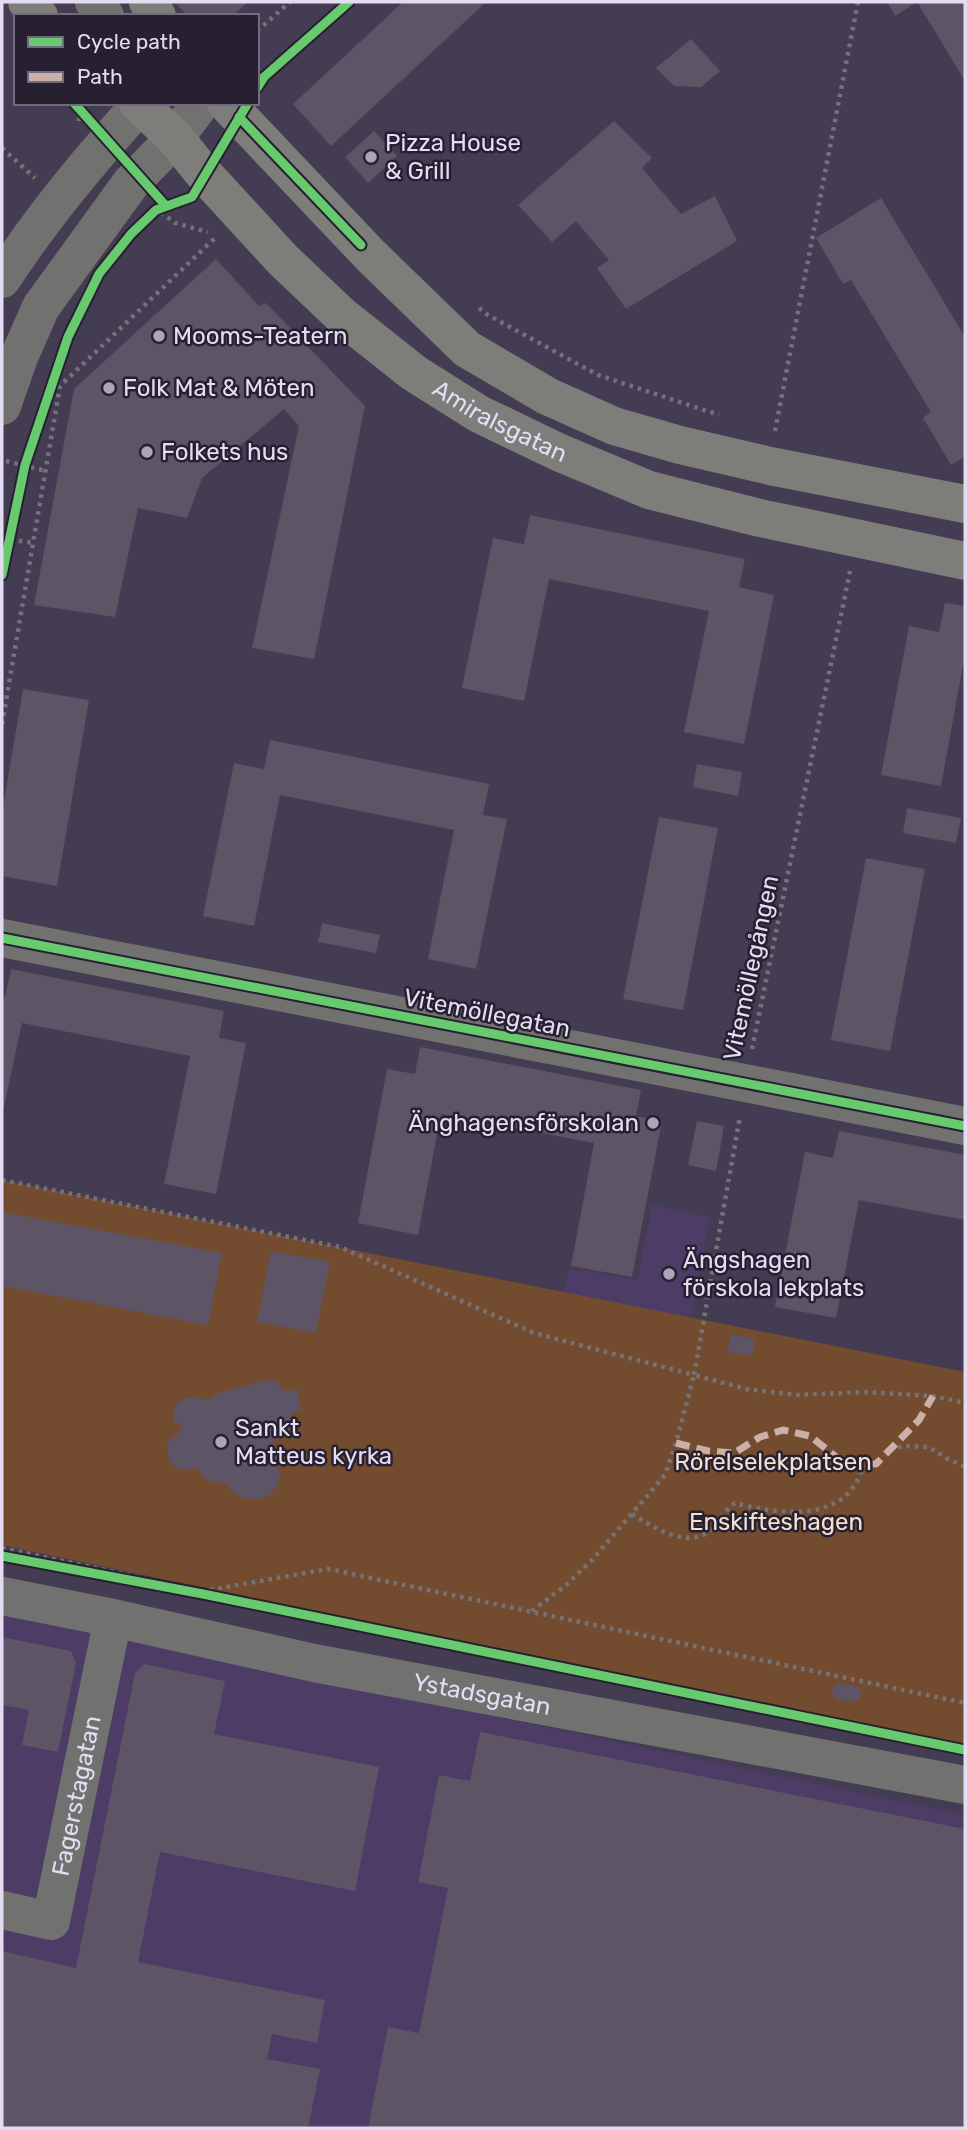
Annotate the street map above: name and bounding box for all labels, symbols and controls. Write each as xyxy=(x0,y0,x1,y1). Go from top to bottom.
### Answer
legend xyxy=(14,14,259,105)
text: Cycle path xyxy=(77,29,181,54)
text: Path xyxy=(77,64,123,89)
place label: Pizza House & Grill xyxy=(385,129,521,185)
marker: Pizza House & Grill xyxy=(363,149,379,165)
place label: Mooms-Teatern xyxy=(173,322,348,350)
marker: Mooms-Teatern xyxy=(151,328,167,344)
place label: Folk Mat & Möten xyxy=(123,374,314,402)
street label: Amiralsgatan xyxy=(428,374,571,468)
marker: Folk Mat & Möten xyxy=(101,380,117,396)
place label: Folkets hus xyxy=(161,438,288,466)
marker: Folkets hus xyxy=(139,444,155,460)
street label: Vitemöllegången xyxy=(718,873,784,1063)
street label: Vitemöllegatan xyxy=(401,983,573,1043)
place label: Änghagensförskolan xyxy=(408,1109,639,1137)
marker: Änghagensförskolan xyxy=(645,1115,661,1131)
place label: Ängshagen förskola lekplats xyxy=(683,1246,864,1302)
marker: Ängshagen förskola lekplats xyxy=(661,1266,677,1282)
place label: Sankt Matteus kyrka xyxy=(235,1414,392,1470)
marker: Sankt Matteus kyrka xyxy=(213,1434,229,1450)
park label: Rörelselekplatsen xyxy=(674,1448,872,1476)
park label: Enskifteshagen xyxy=(689,1508,863,1536)
street label: Ystadsgatan xyxy=(411,1668,553,1721)
street label: Fagerstagatan xyxy=(47,1713,107,1878)

